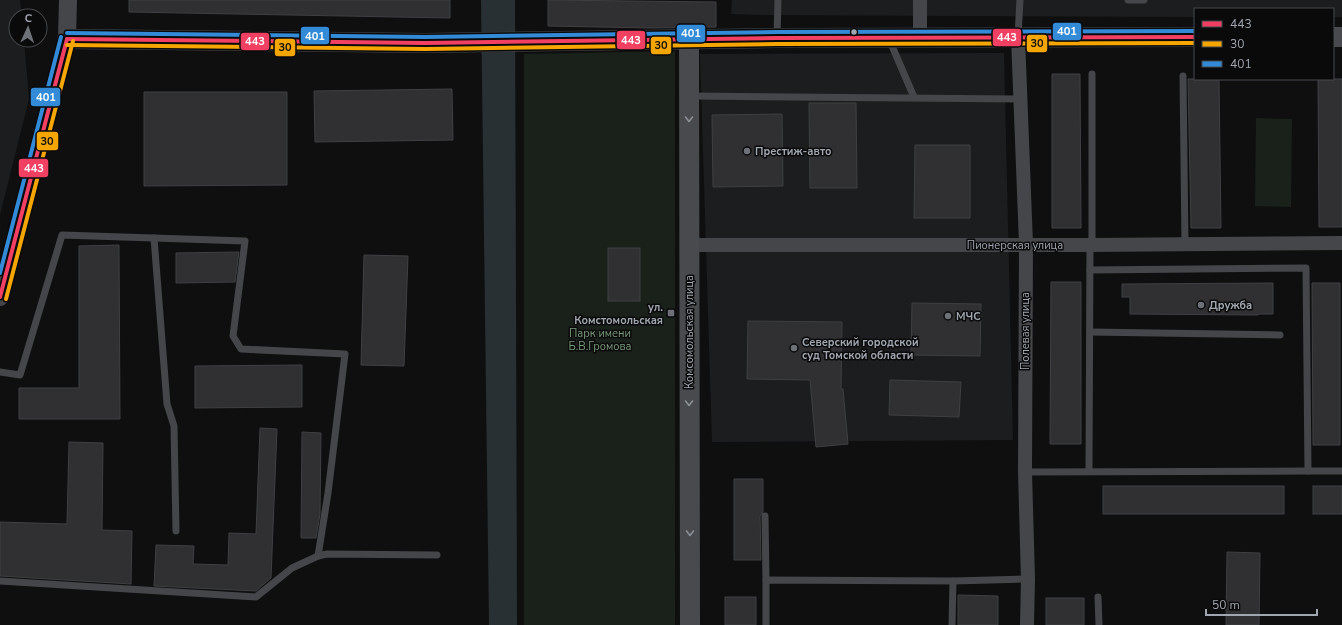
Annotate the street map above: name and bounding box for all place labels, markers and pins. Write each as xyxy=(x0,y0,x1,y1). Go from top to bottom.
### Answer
unlabelled marker xyxy=(849,27,859,37)
place label: Престиж-авто xyxy=(755,144,832,159)
marker: Престиж-авто xyxy=(742,146,752,156)
place label: Дружба xyxy=(1209,298,1252,313)
place label: ул. Комстомольская xyxy=(574,300,663,328)
marker: Дружба xyxy=(1196,300,1206,310)
marker: ул. Комстомольская xyxy=(666,308,676,318)
place label: МЧС xyxy=(956,309,981,324)
marker: МЧС xyxy=(943,311,953,321)
place label: Северский городской суд Томской области xyxy=(802,335,919,363)
marker: Северский городской суд Томской области xyxy=(789,343,799,353)

